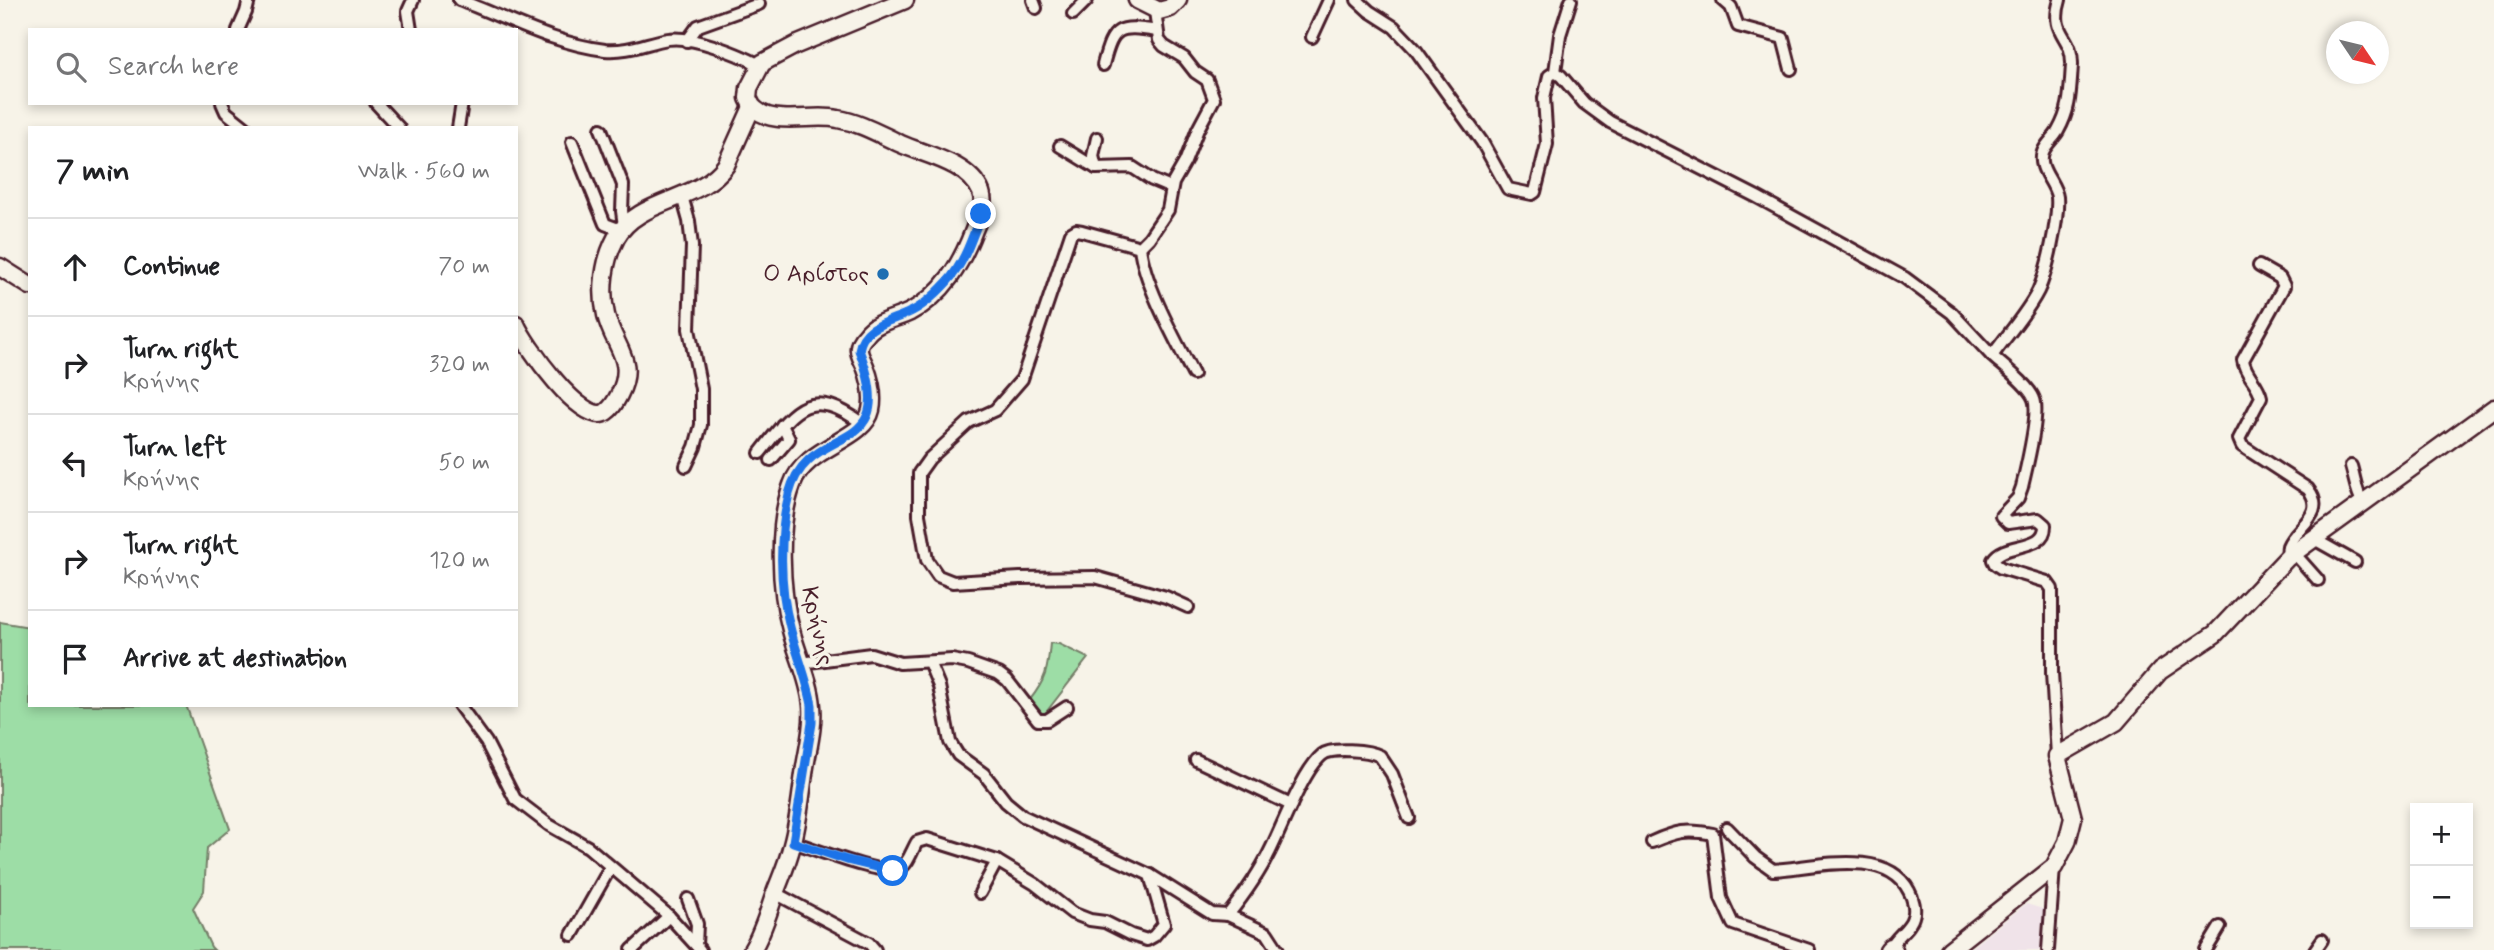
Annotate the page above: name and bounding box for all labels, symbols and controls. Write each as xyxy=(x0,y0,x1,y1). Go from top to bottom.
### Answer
north arrow xyxy=(2326,21,2389,84)
search box xyxy=(28,28,518,105)
icon: search xyxy=(52,48,90,86)
text: Search here xyxy=(108,50,239,84)
text: 7 min xyxy=(56,152,130,191)
text: Walk · 560 m xyxy=(358,157,490,187)
route end xyxy=(965,198,996,229)
icon: ahead xyxy=(56,248,94,286)
text: Continue xyxy=(123,250,220,284)
text: 70 m xyxy=(438,252,490,282)
place label: Ο Αρίστος xyxy=(763,259,869,290)
marker: Ο Αρίστος xyxy=(875,266,891,282)
text: Turn right xyxy=(123,333,239,367)
icon: right xyxy=(56,346,94,384)
text: 320 m xyxy=(429,350,490,380)
text: Κρήνης xyxy=(123,367,200,397)
text: Turn left xyxy=(123,431,227,465)
icon: left xyxy=(56,444,94,482)
text: 50 m xyxy=(439,448,490,478)
text: Κρήνης xyxy=(123,465,200,495)
text: Turn right xyxy=(123,529,239,563)
icon: right xyxy=(56,542,94,580)
text: 120 m xyxy=(429,546,490,576)
text: Κρήνης xyxy=(123,563,200,593)
street label: Κρήνης xyxy=(793,583,841,669)
icon: arrive xyxy=(56,640,94,678)
text: Arrive at destination xyxy=(123,642,347,676)
map controls xyxy=(2410,803,2473,929)
button: + xyxy=(2410,803,2473,866)
route start xyxy=(877,855,908,886)
button: − xyxy=(2410,866,2473,929)

